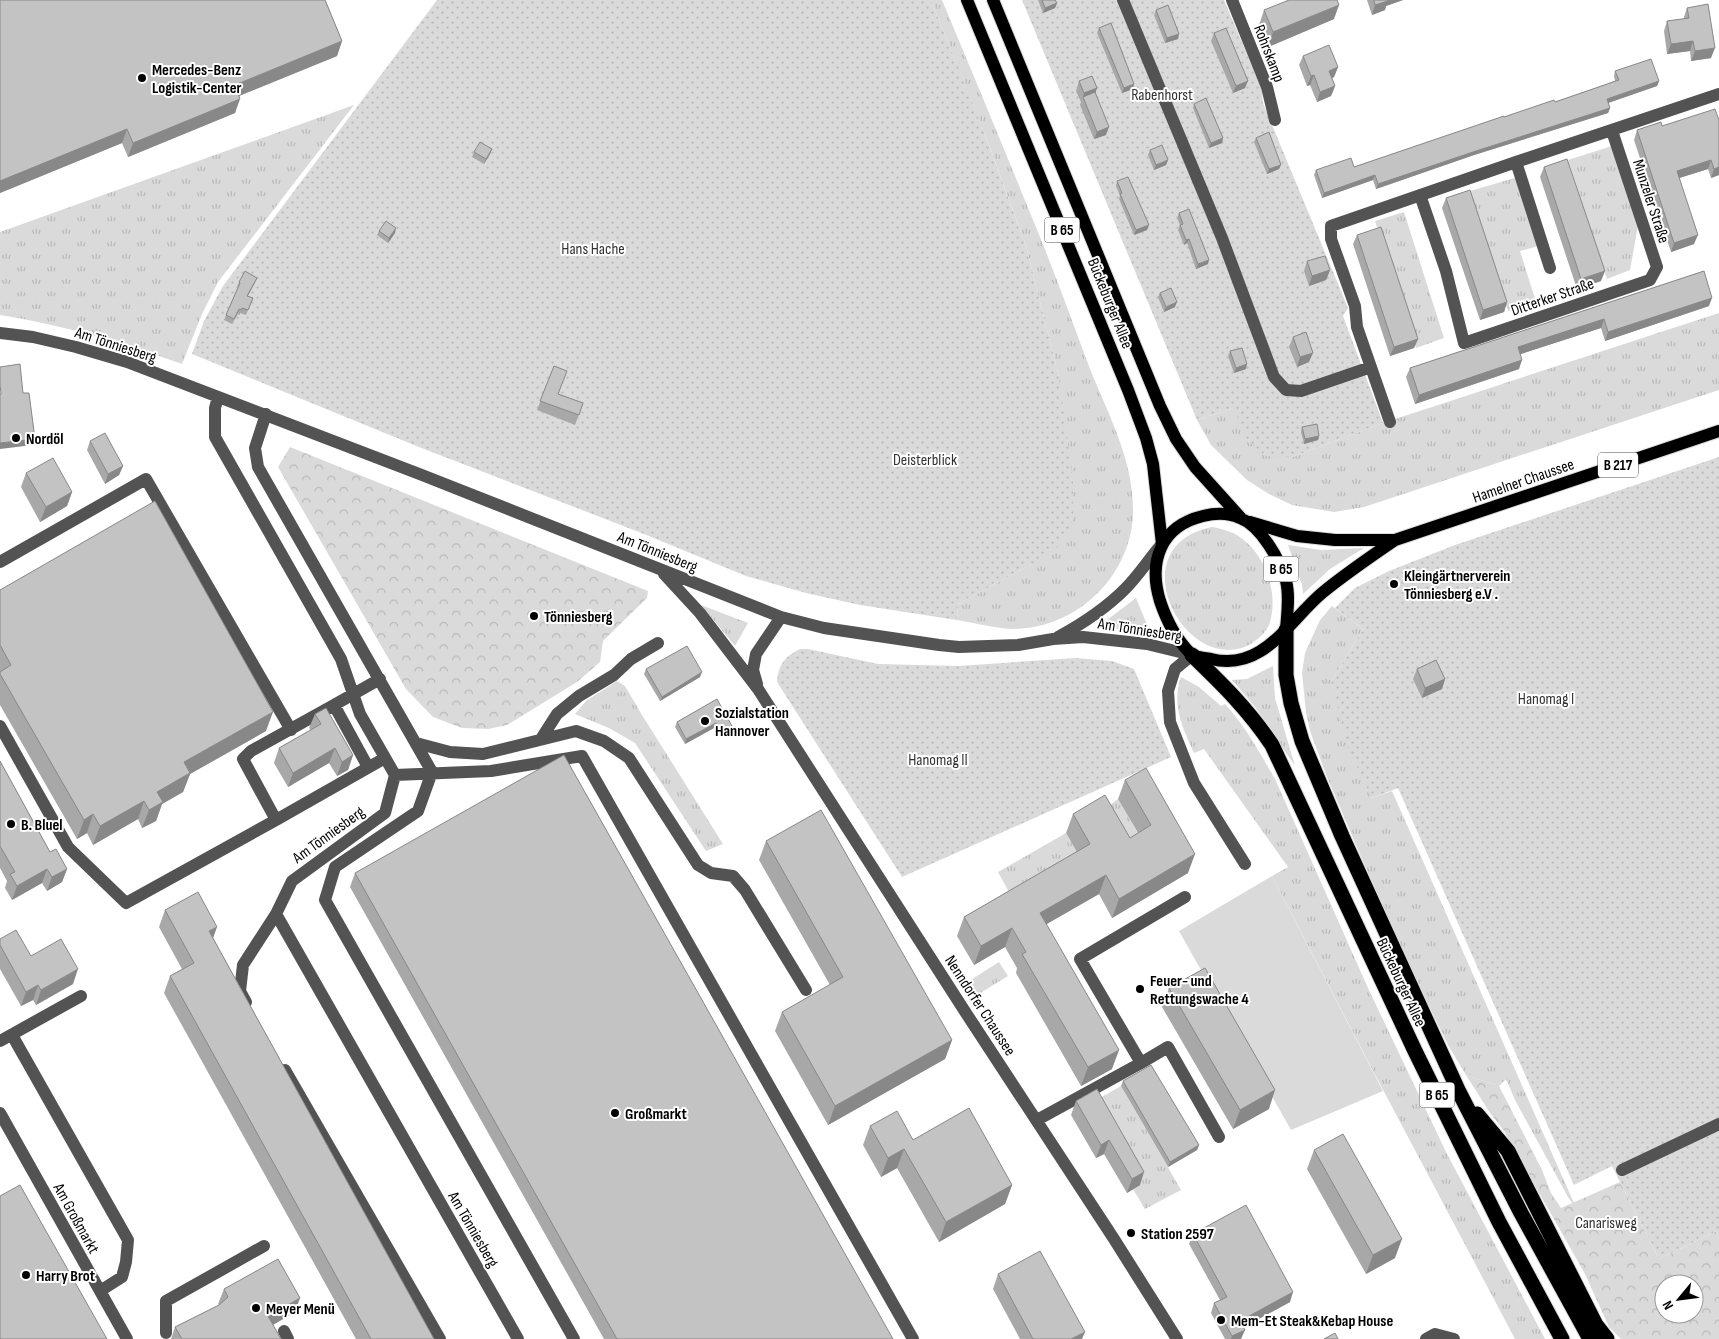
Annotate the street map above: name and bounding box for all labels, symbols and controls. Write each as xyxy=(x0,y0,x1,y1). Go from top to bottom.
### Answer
street label: Rohrskamp xyxy=(1249,22,1288,85)
place label: Mercedes-Benz Logistik-Center xyxy=(152,61,242,98)
marker: Mercedes-Benz Logistik-Center xyxy=(136,72,148,84)
park label: Rabenhorst xyxy=(1131,86,1193,105)
street label: Munzeler Straße xyxy=(1628,157,1673,246)
road number: B 65 xyxy=(1044,218,1080,242)
park label: Hans Hache xyxy=(561,240,625,259)
street label: Bückeburger Allee xyxy=(1083,256,1136,352)
street label: Ditterker Straße xyxy=(1509,274,1596,320)
street label: Am Tönniesberg xyxy=(71,323,159,368)
place label: Nordöl xyxy=(26,430,63,449)
marker: Nordöl xyxy=(10,432,22,444)
park label: Deisterblick xyxy=(893,451,957,470)
road number: B 217 xyxy=(1598,452,1638,478)
street label: Hamelner Chaussee xyxy=(1470,455,1577,508)
street label: Am Tönniesberg xyxy=(614,527,700,577)
road number: B 65 xyxy=(1264,556,1298,582)
place label: Kleingärtnerverein Tönniesberg e.V . xyxy=(1404,567,1510,604)
marker: Kleingärtnerverein Tönniesberg e.V . xyxy=(1388,578,1400,590)
place label: Tönniesberg xyxy=(544,608,613,627)
marker: Tönniesberg xyxy=(528,610,540,622)
street label: Am Tönniesberg xyxy=(1096,614,1183,646)
park label: Hanomag I xyxy=(1518,690,1574,709)
place label: Sozialstation Hannover xyxy=(715,704,789,741)
marker: Sozialstation Hannover xyxy=(699,715,711,727)
park label: Hanomag II xyxy=(908,751,968,770)
street label: Am Tönniesberg xyxy=(288,803,369,868)
place label: B. Bluel xyxy=(21,816,63,835)
marker: B. Bluel xyxy=(5,818,17,830)
street label: Bückeburger Allee xyxy=(1372,935,1429,1030)
street label: Nenndorfer Chaussee xyxy=(940,952,1019,1060)
place label: Feuer- und Rettungswache 4 xyxy=(1150,972,1249,1009)
marker: Feuer- und Rettungswache 4 xyxy=(1134,983,1146,995)
road number: B 65 xyxy=(1420,1082,1454,1108)
place label: Großmarkt xyxy=(625,1105,687,1124)
marker: Großmarkt xyxy=(609,1107,621,1119)
street label: Am Großmarkt xyxy=(48,1179,103,1257)
street label: Am Tönniesberg xyxy=(443,1188,502,1271)
park label: Canarisweg xyxy=(1575,1214,1637,1233)
place label: Station 2597 xyxy=(1141,1225,1214,1244)
marker: Station 2597 xyxy=(1125,1227,1137,1239)
place label: Harry Brot xyxy=(36,1267,95,1286)
marker: Harry Brot xyxy=(20,1269,32,1281)
north arrow xyxy=(1654,1274,1704,1324)
text: N xyxy=(1659,1298,1677,1312)
place label: Meyer Menü xyxy=(266,1300,335,1319)
marker: Meyer Menü xyxy=(250,1302,262,1314)
place label: Mem-Et Steak&Kebap House xyxy=(1231,1312,1393,1331)
marker: Mem-Et Steak&Kebap House xyxy=(1215,1314,1227,1326)

